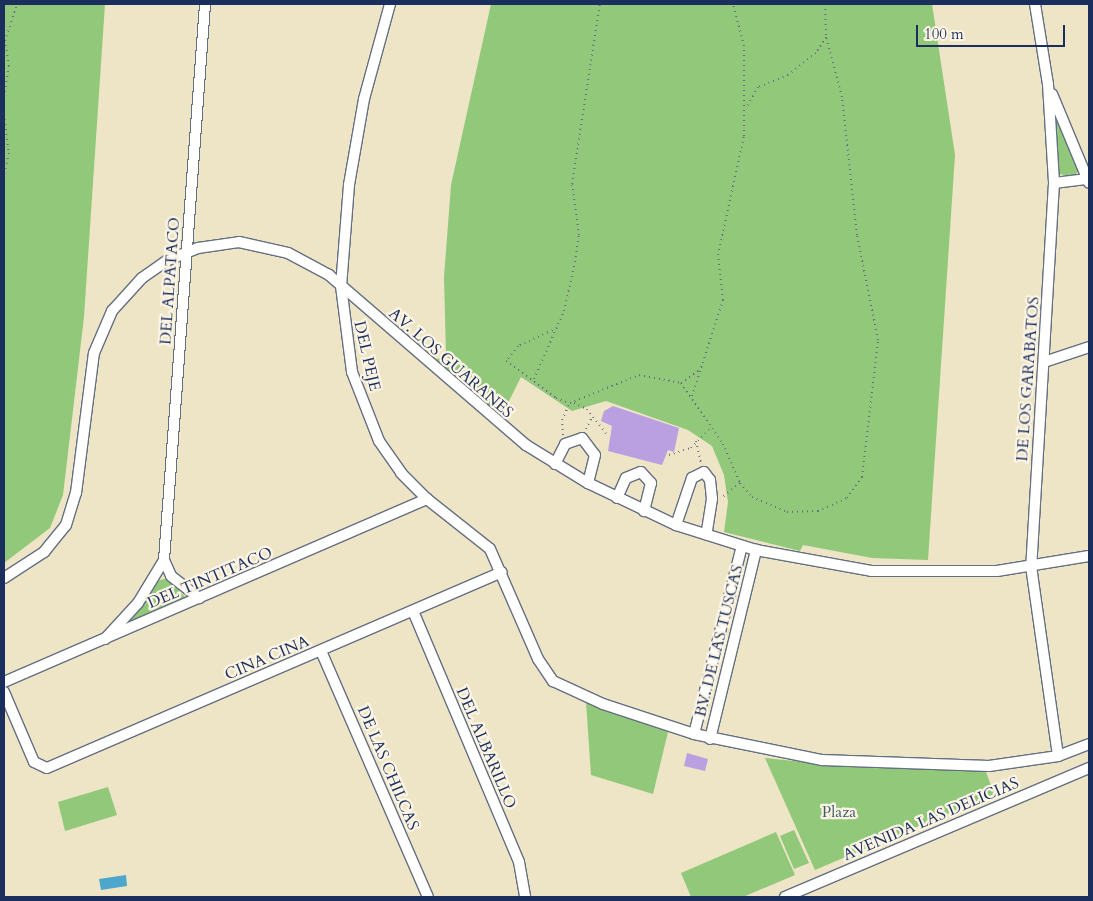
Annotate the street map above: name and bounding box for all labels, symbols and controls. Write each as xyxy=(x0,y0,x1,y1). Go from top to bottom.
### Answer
scale bar xyxy=(918,15,1067,47)
text: 100 m xyxy=(924,24,964,44)
street label: DEL ALPATACO xyxy=(156,217,184,345)
street label: DE LOS GARABATOS xyxy=(1013,296,1043,462)
street label: AV. LOS GUARANES xyxy=(385,304,517,422)
street label: DEL PEJE xyxy=(350,319,384,393)
street label: DEL TINTITACO xyxy=(145,543,275,613)
street label: BV. DE LAS TUSCAS xyxy=(691,563,747,719)
street label: CINA CINA xyxy=(222,632,312,684)
street label: DEL ALBARILLO xyxy=(452,684,520,812)
street label: DE LAS CHILCAS xyxy=(353,703,423,833)
street label: AVENIDA LAS DELICIAS xyxy=(840,773,1022,865)
park label: Plaza xyxy=(822,802,856,822)

